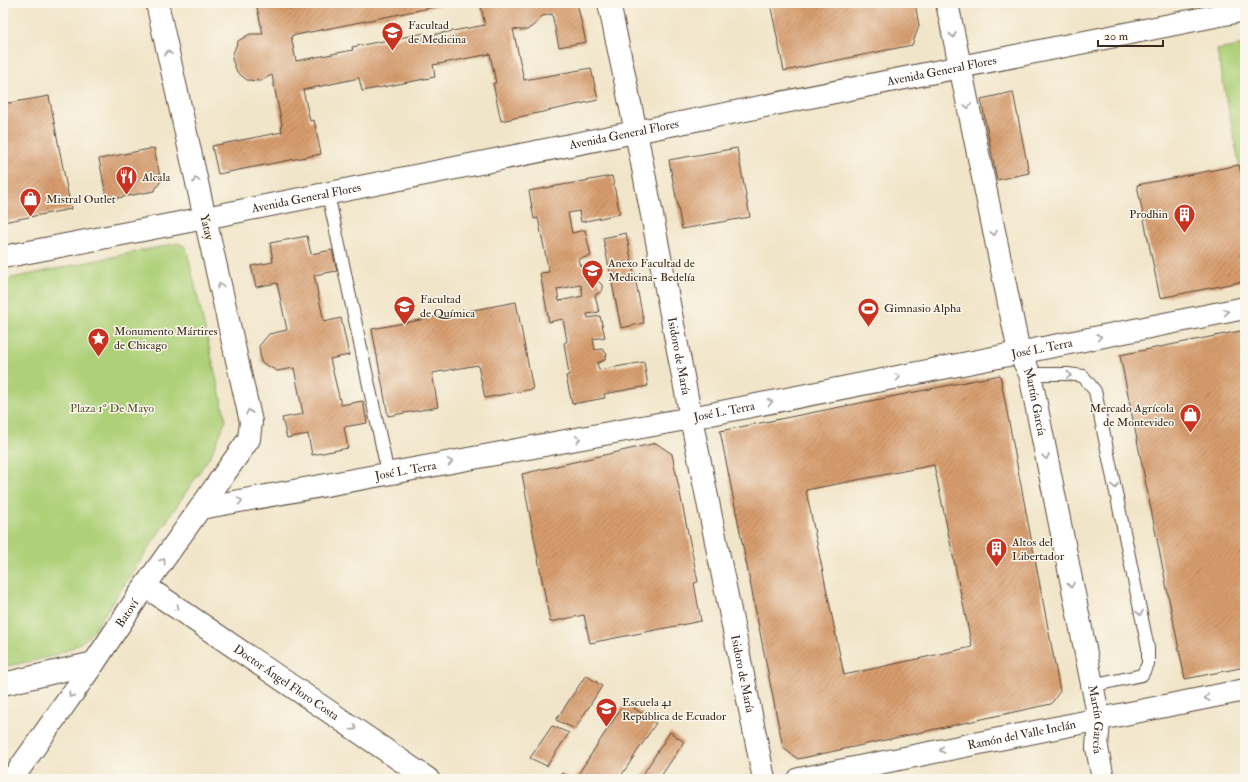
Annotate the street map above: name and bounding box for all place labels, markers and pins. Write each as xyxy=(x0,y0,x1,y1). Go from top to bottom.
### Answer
place label: Facultad de Medicina xyxy=(408,18,467,47)
school or university icon: Facultad de Medicina xyxy=(380,19,406,52)
restaurant icon: Alcala xyxy=(114,164,140,197)
place label: Alcala xyxy=(141,170,171,185)
shop icon: Mistral Outlet xyxy=(17,186,43,219)
place label: Mistral Outlet xyxy=(46,192,116,207)
building icon: Prodhin xyxy=(1171,201,1197,234)
place label: Prodhin xyxy=(1129,207,1168,222)
place label: Anexo Facultad de Medicina- Bedelía xyxy=(607,256,696,285)
school or university icon: Anexo Facultad de Medicina- Bedelía xyxy=(579,257,605,290)
place label: Facultad de Química xyxy=(420,292,476,321)
school or university icon: Facultad de Química xyxy=(392,293,418,326)
sports icon: Gimnasio Alpha xyxy=(856,295,882,328)
place label: Gimnasio Alpha xyxy=(884,301,962,316)
place label: Monumento Mártires de Chicago xyxy=(114,324,218,353)
place icon: Monumento Mártires de Chicago xyxy=(85,325,111,358)
place label: Mercado Agrícola de Montevideo xyxy=(1090,401,1175,430)
shop icon: Mercado Agrícola de Montevideo xyxy=(1177,402,1203,435)
place label: Altos del Libertador xyxy=(1011,535,1065,564)
building icon: Altos del Libertador xyxy=(983,536,1009,569)
place label: Escuela 41 República de Ecuador xyxy=(622,695,727,724)
school or university icon: Escuela 41 República de Ecuador xyxy=(594,696,620,729)

